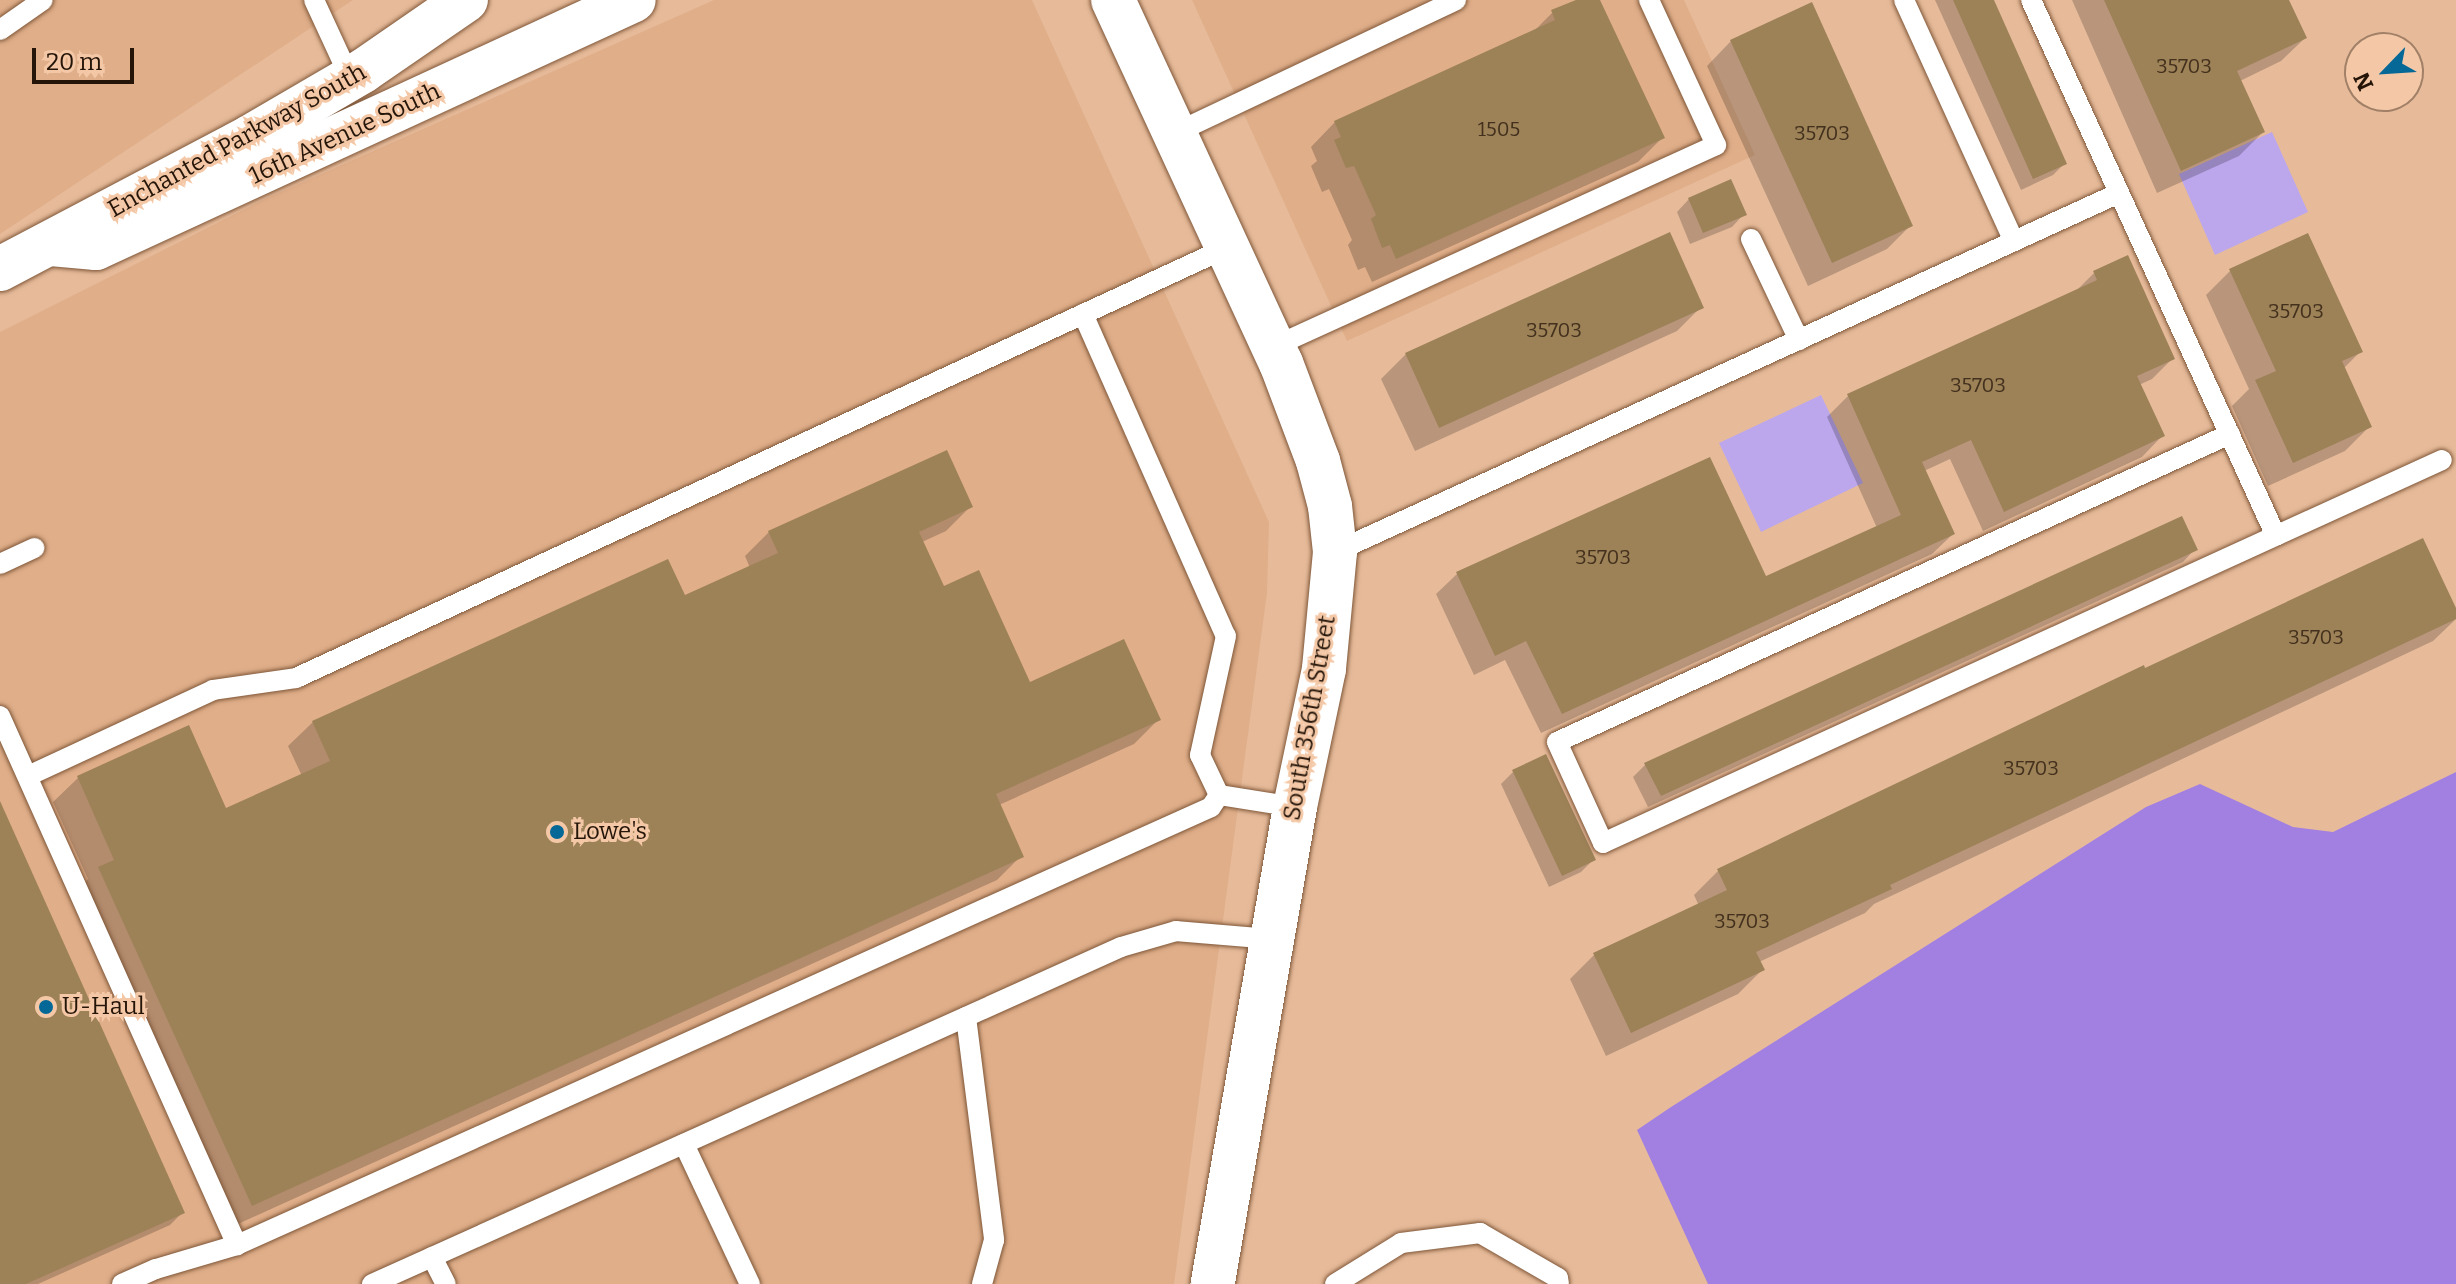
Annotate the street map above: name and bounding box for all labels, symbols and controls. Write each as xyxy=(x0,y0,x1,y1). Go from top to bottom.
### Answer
scale bar xyxy=(36,32,138,82)
north arrow xyxy=(2344,32,2424,112)
text: 20 m xyxy=(46,48,102,76)
house number: 35703 xyxy=(2156,54,2212,78)
street label: Enchanted Parkway South xyxy=(103,58,371,224)
text: N xyxy=(2348,68,2379,95)
street label: 16th Avenue South xyxy=(245,77,445,191)
house number: 1505 xyxy=(1478,117,1520,141)
house number: 35703 xyxy=(1794,121,1850,145)
house number: 35703 xyxy=(2268,299,2324,323)
house number: 35703 xyxy=(1526,318,1582,342)
house number: 35703 xyxy=(1950,373,2006,397)
house number: 35703 xyxy=(1575,545,1631,569)
street label: South 356th Street xyxy=(1278,613,1342,823)
house number: 35703 xyxy=(2288,625,2344,649)
house number: 35703 xyxy=(2003,756,2059,780)
place label: Lowe's xyxy=(573,818,647,846)
marker: Lowe's xyxy=(548,823,566,841)
house number: 35703 xyxy=(1714,909,1770,933)
place label: U-Haul xyxy=(62,993,145,1021)
marker: U-Haul xyxy=(37,998,55,1016)

